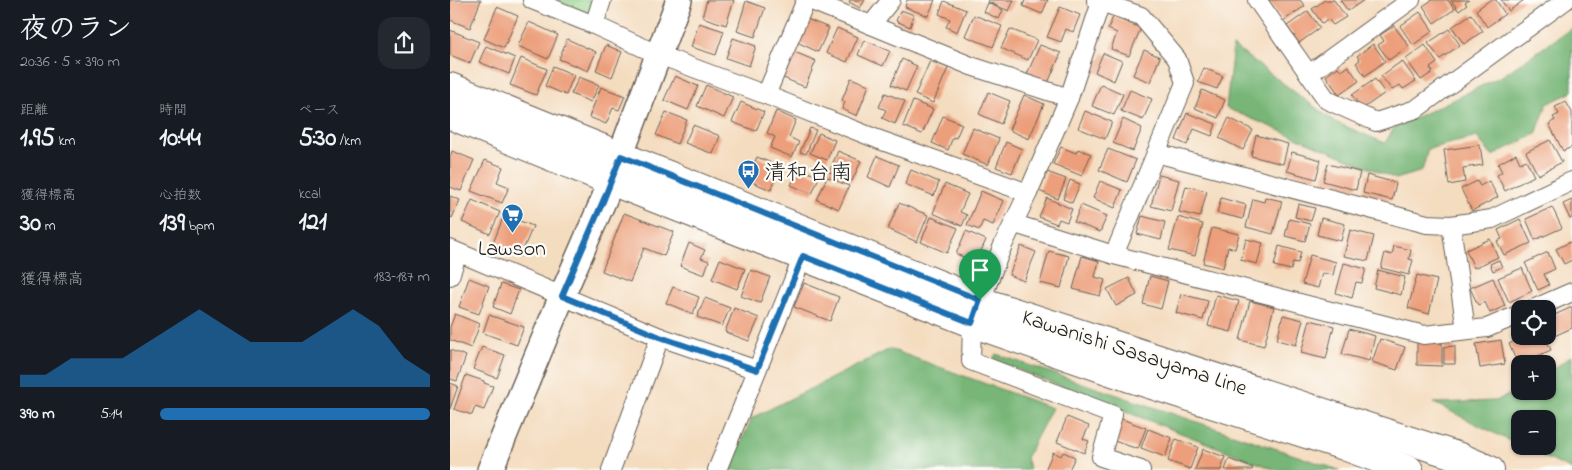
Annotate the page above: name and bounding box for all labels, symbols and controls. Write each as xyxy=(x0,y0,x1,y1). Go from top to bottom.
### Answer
text: 夜のラン xyxy=(20,10,132,51)
button: share xyxy=(378,17,430,69)
text: 20:36 · 5 × 390 m xyxy=(20,50,120,74)
text: 距離 xyxy=(20,100,48,121)
text: 時間 xyxy=(159,100,187,121)
text: ペース xyxy=(299,100,340,121)
text: 1.95 xyxy=(20,121,55,157)
text: 10:44 xyxy=(159,121,201,157)
text: 5:30 xyxy=(299,121,336,157)
text: km xyxy=(55,131,75,152)
text: /km xyxy=(336,131,361,152)
place label: 清和台南 xyxy=(764,158,852,190)
bus stop icon: 清和台南 xyxy=(736,159,760,190)
text: kcal xyxy=(299,184,321,205)
text: 獲得標高 xyxy=(20,185,76,206)
text: 心拍数 xyxy=(159,185,201,206)
supermarket icon: Lawson xyxy=(500,202,524,233)
text: 121 xyxy=(299,205,327,241)
text: 30 xyxy=(20,206,41,242)
text: 139 xyxy=(159,206,185,242)
text: m xyxy=(41,216,56,237)
text: bpm xyxy=(185,216,215,237)
place label: Lawson xyxy=(478,234,546,266)
pin xyxy=(959,249,1001,300)
icon: arrive xyxy=(966,256,994,284)
text: 183–187 m xyxy=(374,265,430,289)
text: 獲得標高 xyxy=(20,268,84,292)
map controls xyxy=(1511,300,1556,455)
button: locate xyxy=(1511,300,1556,345)
street label: Kawanishi Sasayama Line xyxy=(1017,302,1251,406)
button: + xyxy=(1511,355,1556,400)
text: 390 m xyxy=(20,402,55,426)
text: 5:14 xyxy=(100,402,122,426)
button: − xyxy=(1511,410,1556,455)

